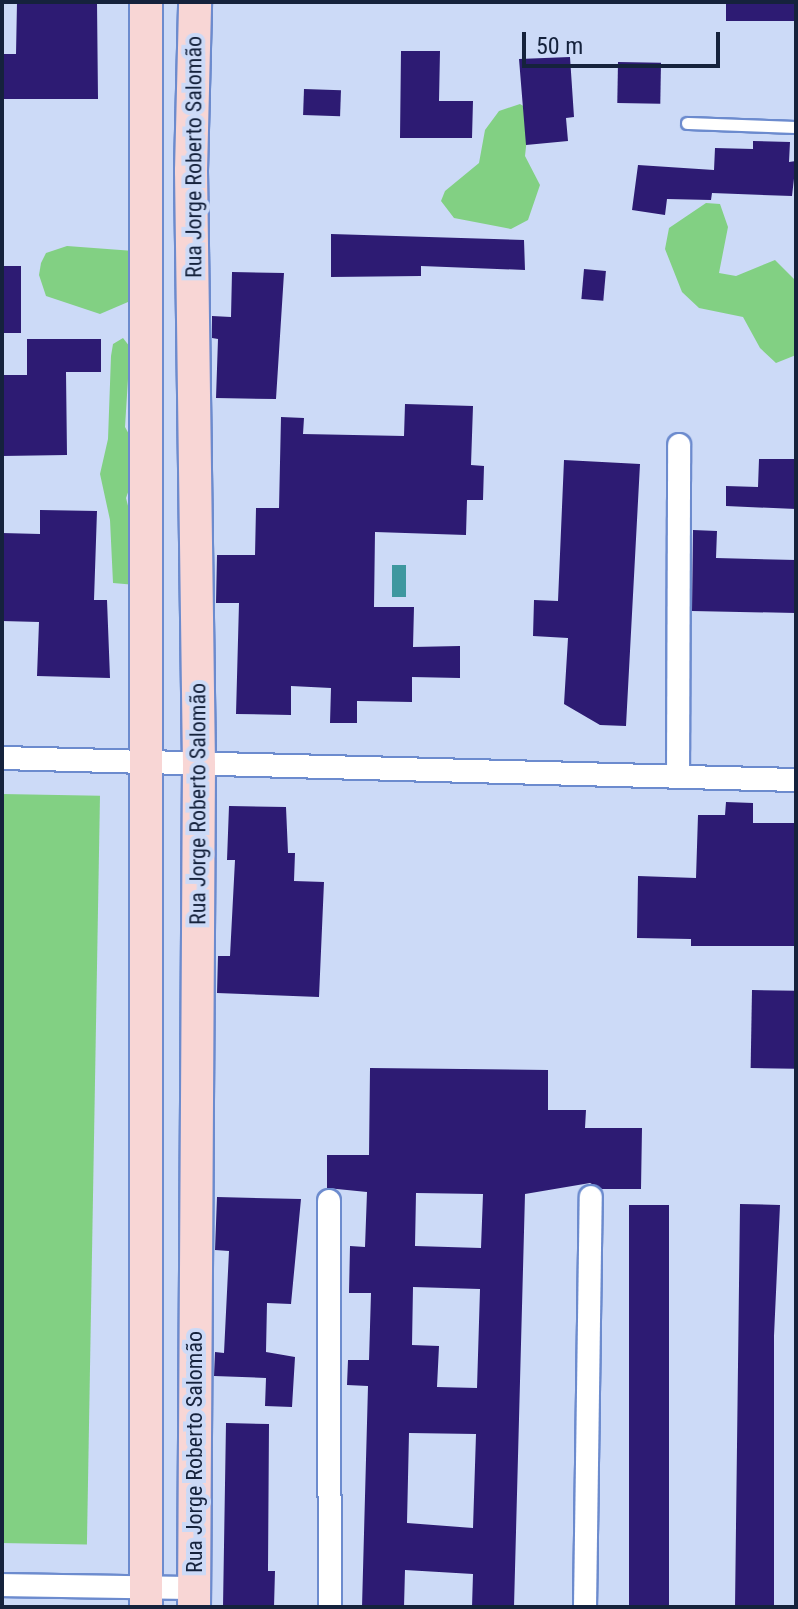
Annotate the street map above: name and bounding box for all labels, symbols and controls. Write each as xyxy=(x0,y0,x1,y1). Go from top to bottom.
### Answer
scale bar xyxy=(526,16,724,66)
text: 50 m xyxy=(536,32,583,60)
street label: Rua Jorge Roberto Salomão xyxy=(181,36,207,278)
street label: Rua Jorge Roberto Salomão xyxy=(185,683,211,925)
street label: Rua Jorge Roberto Salomão xyxy=(182,1331,208,1573)

